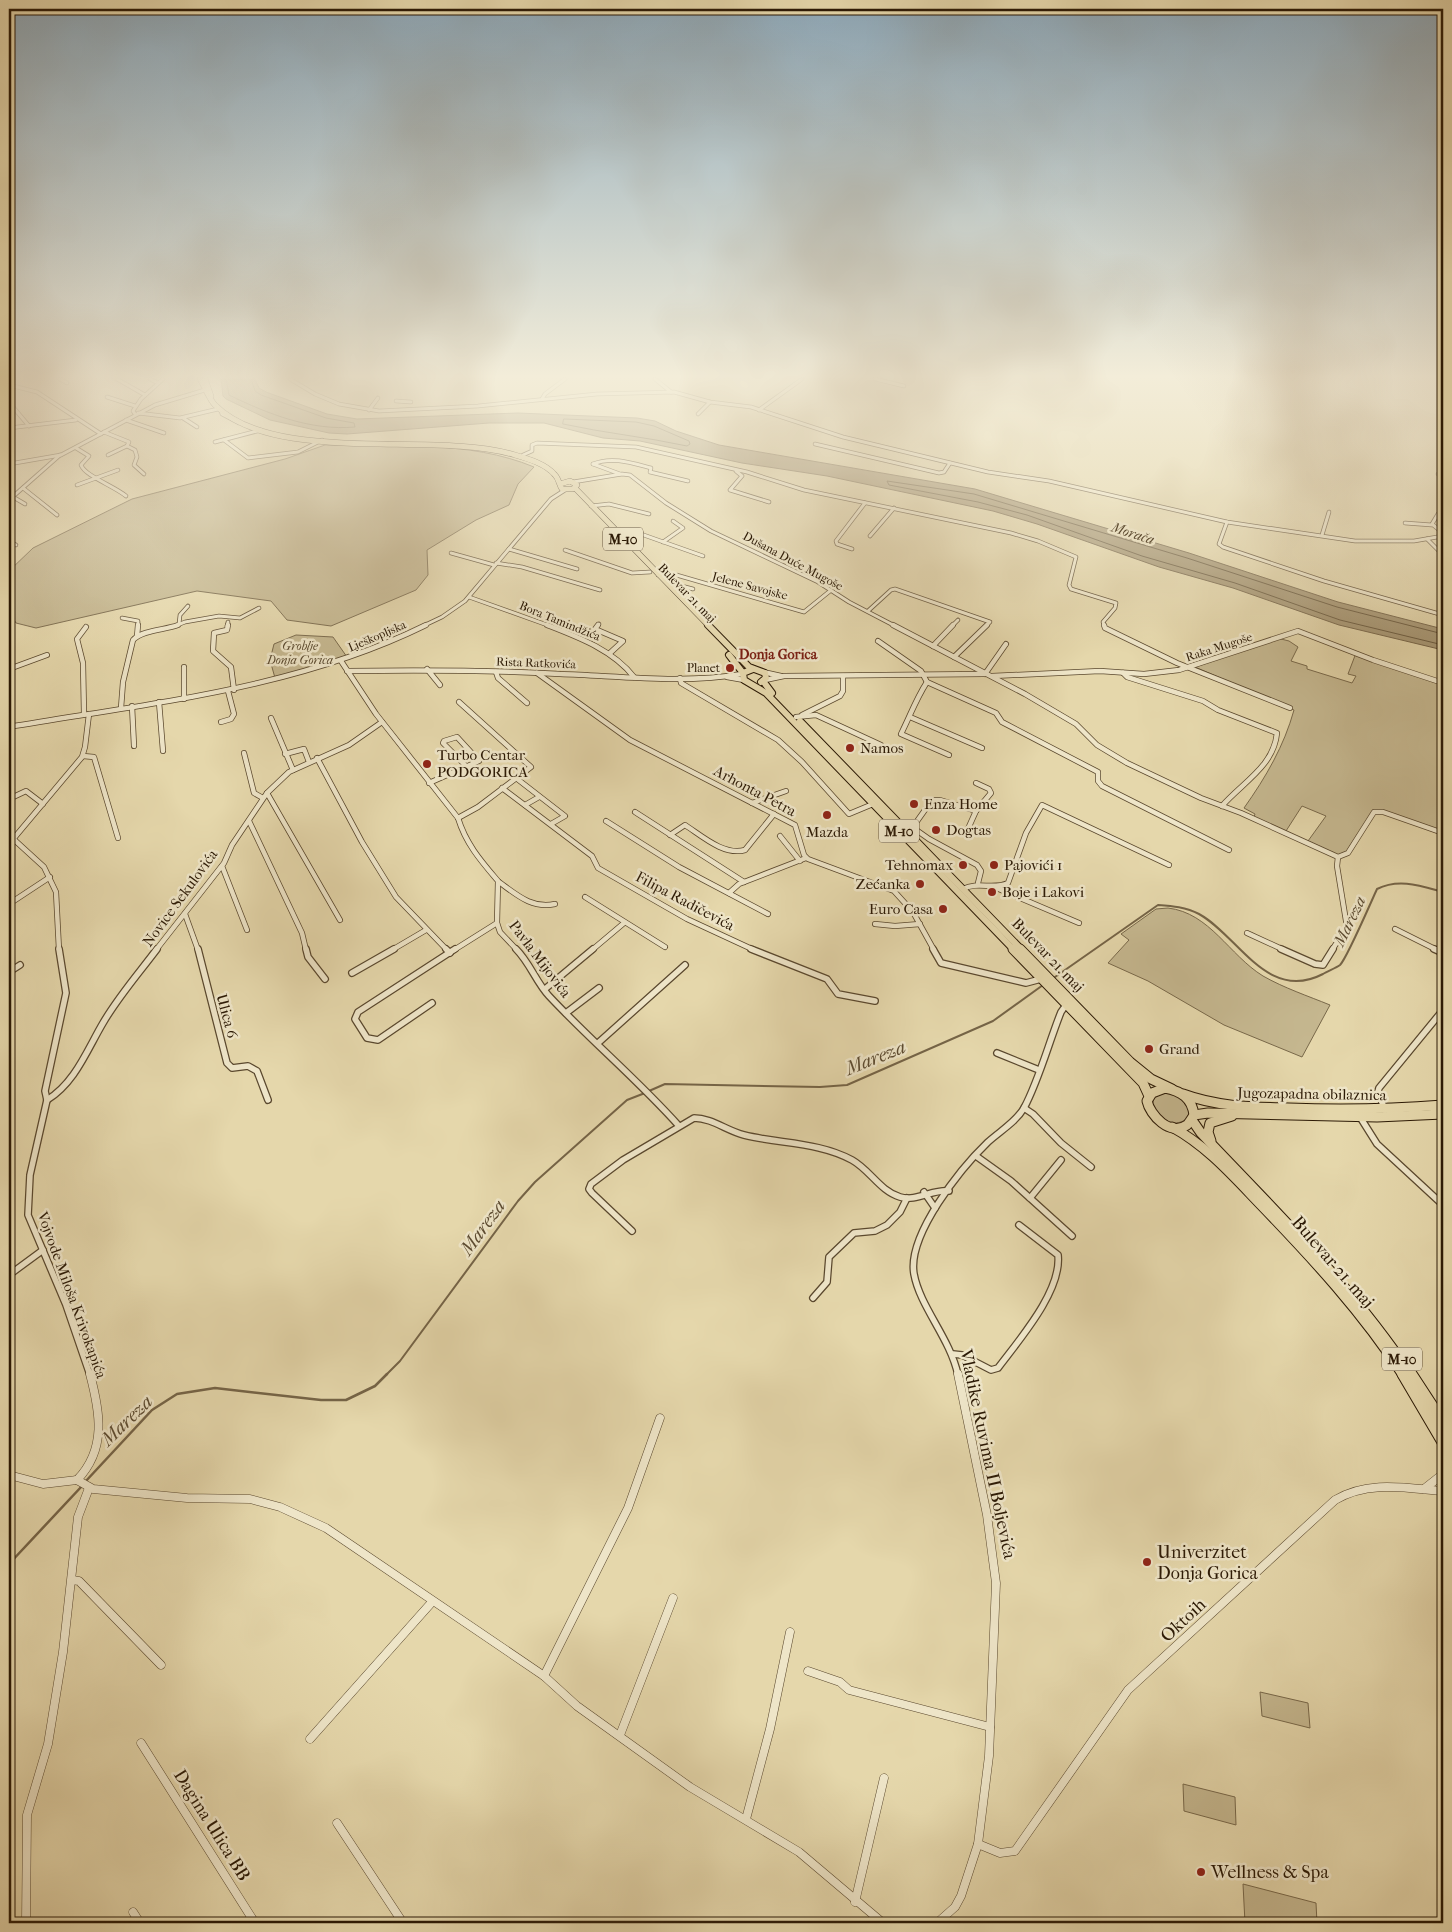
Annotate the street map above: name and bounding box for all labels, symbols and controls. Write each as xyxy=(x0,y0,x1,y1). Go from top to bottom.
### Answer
water label: Morača xyxy=(1108,518,1156,548)
road number: M-10 xyxy=(603,528,643,550)
street label: Dušana Duće Mugoše xyxy=(741,529,845,593)
street label: Bulevar 21. maj xyxy=(655,561,719,625)
street label: Jelene Savojske xyxy=(710,569,789,603)
street label: Bora Tamindžića xyxy=(517,598,603,644)
street label: Lješkopljska xyxy=(346,617,408,654)
street label: Raka Mugoše xyxy=(1184,630,1254,664)
park label: Groblje Donja Gorica xyxy=(266,639,333,667)
district label: Donja Gorica xyxy=(739,646,818,663)
street label: Rista Ratkovića xyxy=(496,655,577,671)
place label: Planet xyxy=(687,661,721,675)
marker: Planet xyxy=(724,662,736,674)
place label: Namos xyxy=(860,739,904,757)
marker: Namos xyxy=(844,742,856,754)
place label: Turbo Centar PODGORICA xyxy=(437,746,528,781)
marker: Turbo Centar PODGORICA xyxy=(421,758,433,770)
street label: Arhonta Petra xyxy=(710,761,800,821)
place label: Enza Home xyxy=(924,795,998,813)
marker: Enza Home xyxy=(908,798,920,810)
marker: Mazda xyxy=(821,809,833,821)
road number: M-10 xyxy=(879,819,919,842)
place label: Dogtas xyxy=(946,821,992,839)
place label: Mazda xyxy=(806,823,849,841)
marker: Dogtas xyxy=(930,824,942,836)
street label: Novice Sekulovića xyxy=(139,845,222,950)
place label: Tehnomax xyxy=(885,856,953,874)
place label: Pajovići 1 xyxy=(1004,856,1062,874)
marker: Tehnomax xyxy=(957,859,969,871)
marker: Pajovići 1 xyxy=(988,859,1000,871)
street label: Filipa Radičevića xyxy=(633,867,738,935)
place label: Zećanka xyxy=(856,875,911,893)
marker: Zećanka xyxy=(914,878,926,890)
place label: Boje i Lakovi xyxy=(1002,883,1085,901)
marker: Boje i Lakovi xyxy=(986,886,998,898)
water label: Mareza xyxy=(1329,893,1370,950)
place label: Euro Casa xyxy=(869,900,934,918)
marker: Euro Casa xyxy=(937,903,949,915)
street label: Bulevar 21. maj xyxy=(1008,914,1088,996)
street label: Pavla Mijovića xyxy=(505,917,575,1002)
street label: Ulica 6 xyxy=(212,992,242,1041)
water label: Mareza xyxy=(840,1036,909,1081)
place label: Grand xyxy=(1159,1040,1201,1058)
marker: Grand xyxy=(1143,1043,1155,1055)
street label: Jugozapadna obilaznica xyxy=(1236,1084,1388,1104)
water label: Mareza xyxy=(454,1196,510,1261)
street label: Vojvode Miloša Krivokapića xyxy=(33,1208,111,1382)
street label: Bulevar 21. maj xyxy=(1287,1212,1378,1313)
street label: Vladike Ruvima II Boljevića xyxy=(955,1346,1020,1562)
road number: M-10 xyxy=(1382,1348,1422,1370)
water label: Mareza xyxy=(95,1391,157,1452)
place label: Univerzitet Donja Gorica xyxy=(1157,1542,1258,1584)
marker: Univerzitet Donja Gorica xyxy=(1141,1556,1153,1568)
street label: Oktoih xyxy=(1156,1594,1210,1647)
street label: Dagina Ulica BB xyxy=(169,1766,254,1885)
place label: Wellness & Spa xyxy=(1210,1862,1329,1883)
marker: Wellness & Spa xyxy=(1195,1866,1207,1878)

